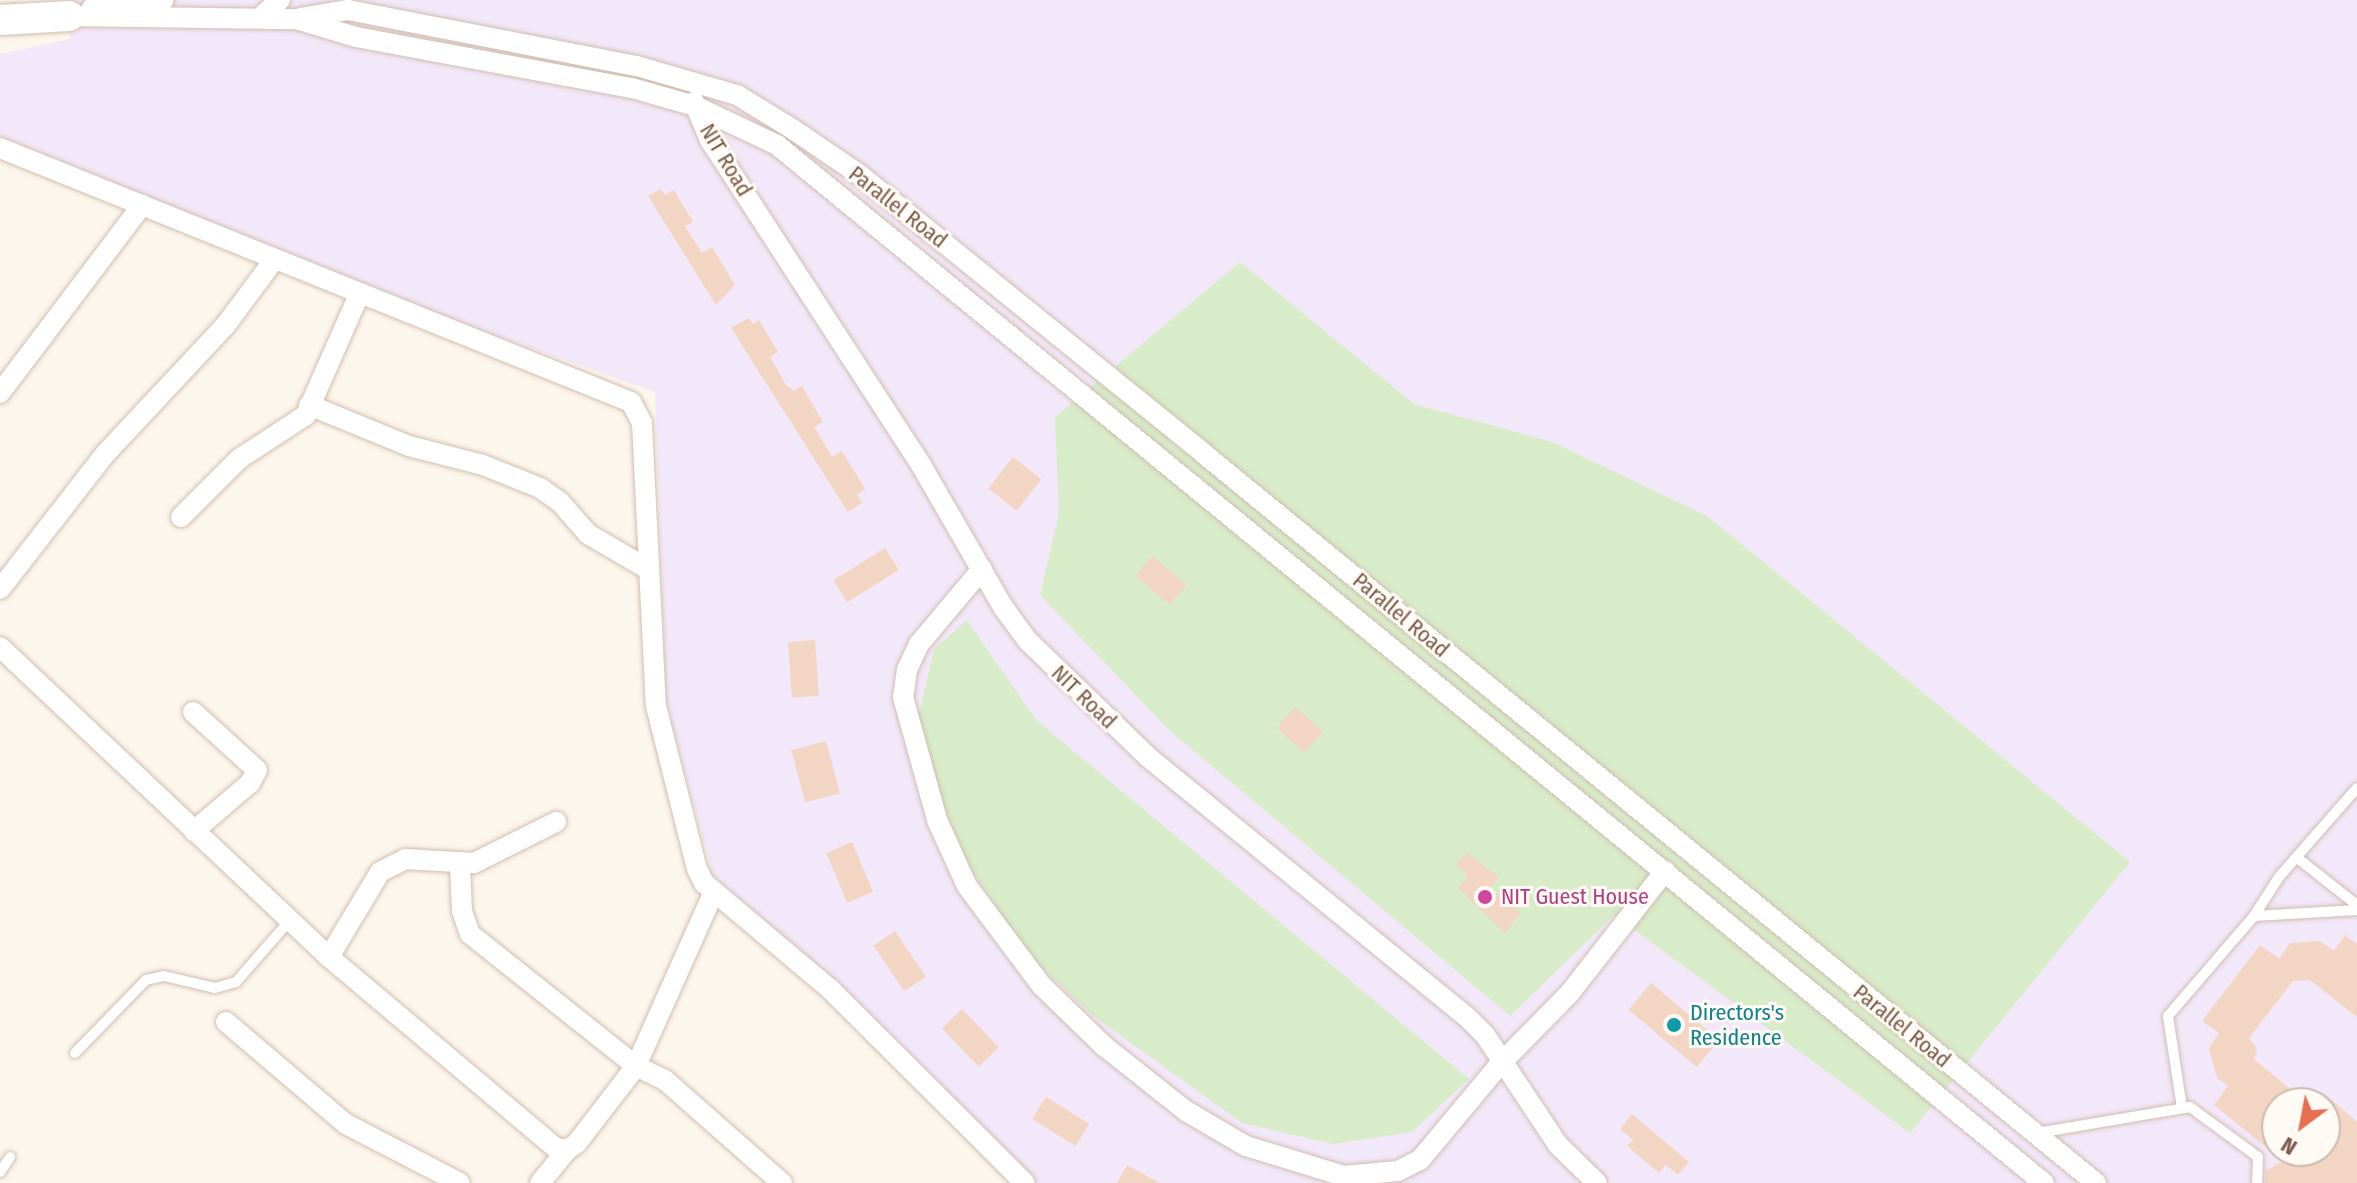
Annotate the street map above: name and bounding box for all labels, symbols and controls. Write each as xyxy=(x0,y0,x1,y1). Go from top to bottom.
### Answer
street label: NIT Road xyxy=(694,119,758,201)
street label: Parallel Road xyxy=(844,160,952,254)
street label: Parallel Road xyxy=(1347,567,1455,663)
street label: NIT Road xyxy=(1046,660,1122,734)
place label: NIT Guest House xyxy=(1501,884,1649,910)
marker: NIT Guest House xyxy=(1476,888,1494,906)
street label: Parallel Road xyxy=(1848,979,1956,1073)
place label: Directors's Residence xyxy=(1690,999,1784,1050)
marker: Directors's Residence xyxy=(1665,1016,1683,1034)
north arrow xyxy=(2261,1087,2341,1167)
text: N xyxy=(2276,1131,2302,1161)

